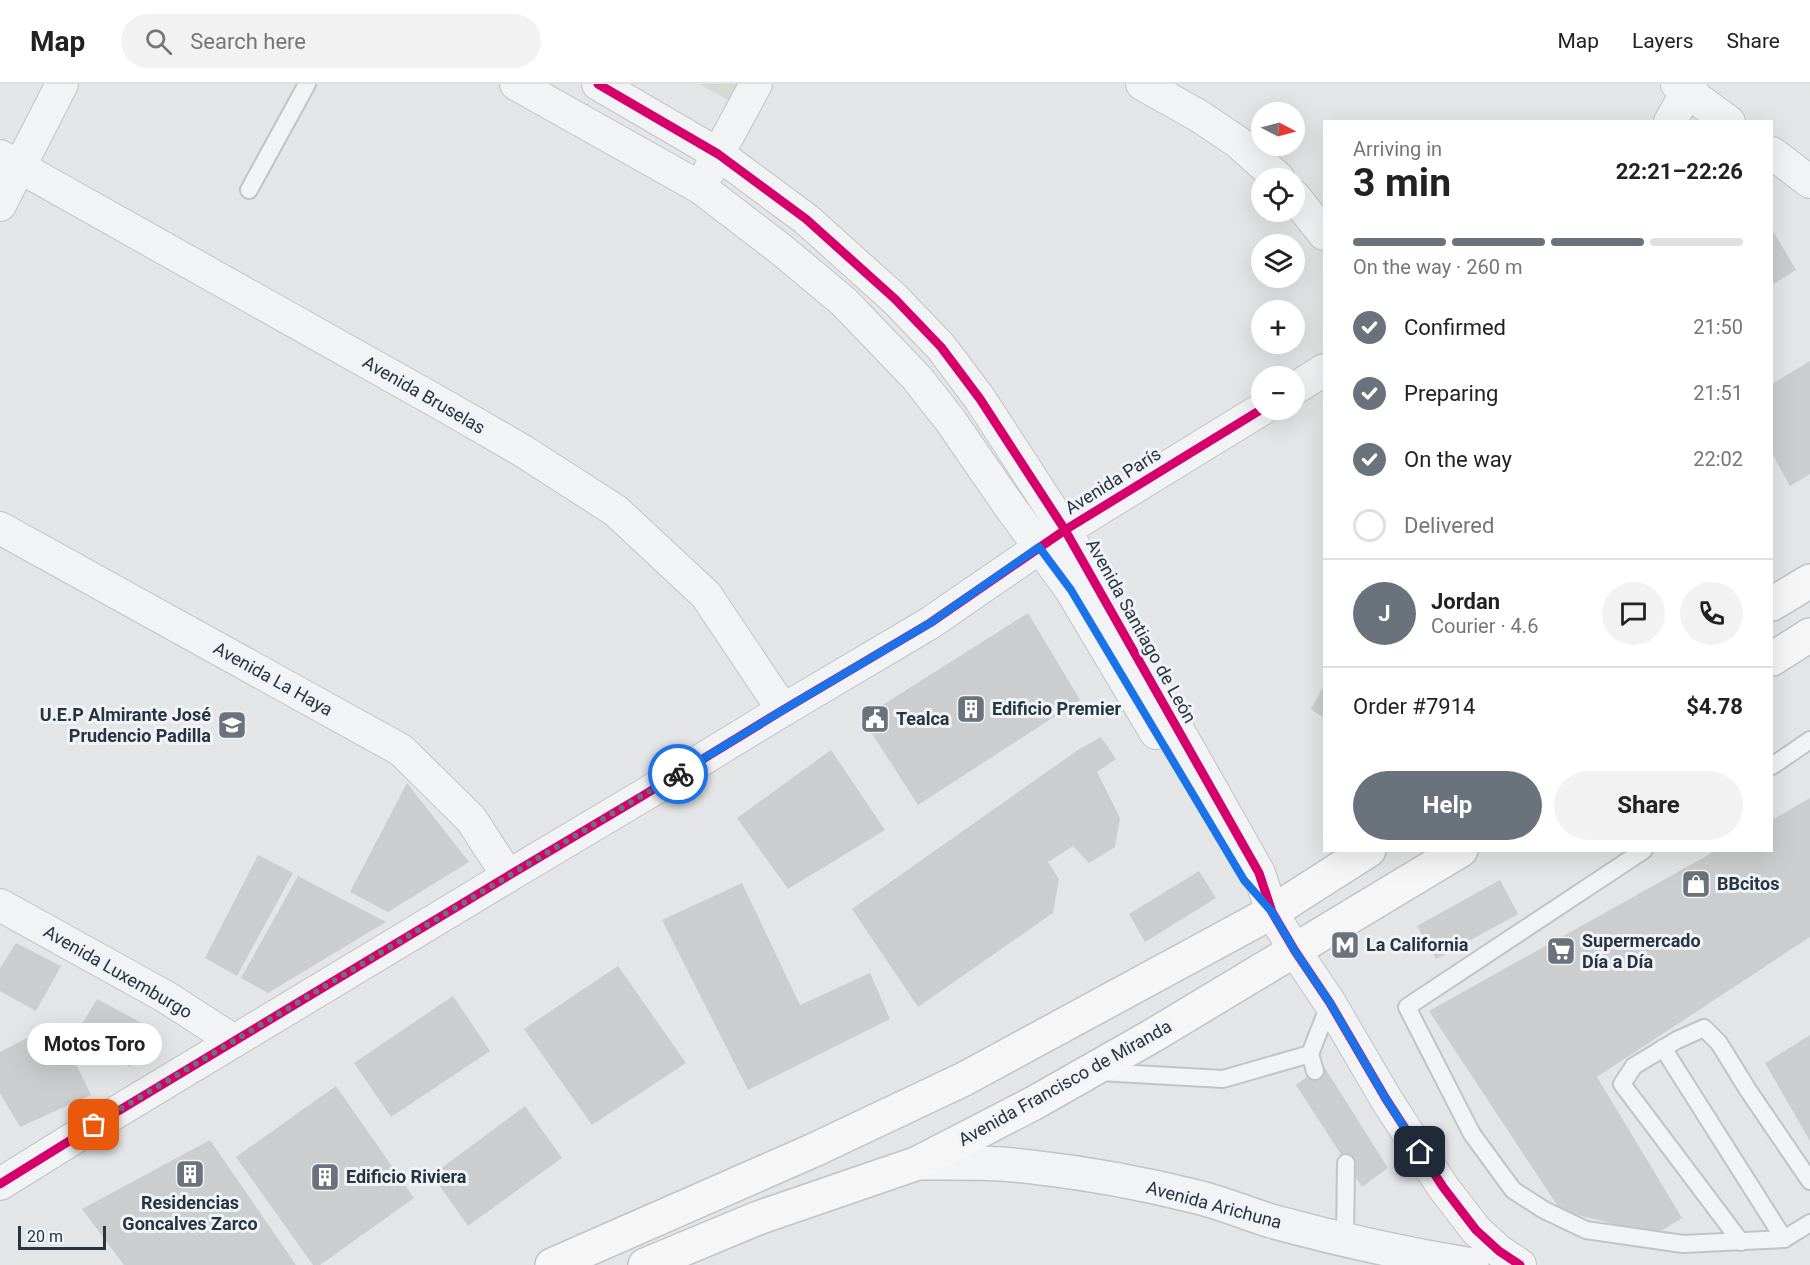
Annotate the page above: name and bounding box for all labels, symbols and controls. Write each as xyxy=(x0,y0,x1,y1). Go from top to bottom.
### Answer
search box xyxy=(121,14,541,68)
text: Map xyxy=(30,25,85,58)
icon: search xyxy=(142,25,175,58)
text: Search here xyxy=(190,29,306,54)
text: Map xyxy=(1557,29,1599,53)
text: Layers xyxy=(1632,29,1693,53)
text: Share xyxy=(1726,29,1780,53)
north arrow xyxy=(1251,102,1305,156)
map controls xyxy=(1251,102,1305,420)
text: Arriving in xyxy=(1353,137,1442,161)
text: 22:21–22:26 xyxy=(1616,159,1743,184)
text: 3 min xyxy=(1353,160,1451,206)
button: locate xyxy=(1251,168,1305,222)
button: layers xyxy=(1251,234,1305,288)
text: On the way · 260 m xyxy=(1353,255,1522,279)
button: + xyxy=(1251,300,1305,354)
icon: check xyxy=(1353,311,1386,344)
text: Confirmed xyxy=(1404,315,1506,340)
text: 21:50 xyxy=(1693,315,1743,339)
street label: Avenida Bruselas xyxy=(359,351,489,438)
button: − xyxy=(1251,366,1305,420)
icon: check xyxy=(1353,377,1386,410)
text: Preparing xyxy=(1404,381,1498,406)
text: 21:51 xyxy=(1693,381,1743,405)
street label: Avenida París xyxy=(1061,443,1165,518)
icon: check xyxy=(1353,443,1386,476)
text: On the way xyxy=(1404,447,1512,472)
text: 22:02 xyxy=(1693,447,1743,471)
text: Delivered xyxy=(1404,513,1494,538)
street label: Avenida Santiago de León xyxy=(1082,535,1201,726)
button: chat xyxy=(1602,582,1665,645)
button: phone xyxy=(1680,582,1743,645)
text: Jordan xyxy=(1431,589,1500,614)
text: J xyxy=(1378,601,1391,626)
text: Courier · 4.6 xyxy=(1431,614,1538,638)
street label: Avenida La Haya xyxy=(210,637,336,720)
building icon: Edificio Premier xyxy=(955,693,987,725)
text: Order #7914 xyxy=(1353,694,1475,719)
text: $4.78 xyxy=(1686,694,1743,719)
place label: Edificio Premier xyxy=(992,698,1121,719)
public building icon: Tealca xyxy=(859,703,891,735)
place label: U.E.P Almirante José Prudencio Padilla xyxy=(40,704,211,746)
place label: Tealca xyxy=(896,708,950,729)
school or university icon: U.E.P Almirante José Prudencio Padilla xyxy=(216,709,248,741)
courier xyxy=(648,744,708,804)
icon: bike xyxy=(662,758,695,791)
button: Help xyxy=(1353,771,1542,840)
button: Share xyxy=(1554,771,1743,840)
shop icon: BBcitos xyxy=(1680,868,1712,900)
place label: BBcitos xyxy=(1717,873,1779,894)
street label: Avenida Luxemburgo xyxy=(40,921,196,1023)
metro station icon: La California xyxy=(1329,929,1361,961)
place label: Supermercado Día a Día xyxy=(1582,930,1701,972)
place label: La California xyxy=(1366,934,1469,955)
supermarket icon: Supermercado Día a Día xyxy=(1545,935,1577,967)
street label: Avenida Francisco de Miranda xyxy=(955,1015,1175,1150)
callout: Motos Toro xyxy=(26,1023,162,1065)
text: Motos Toro xyxy=(44,1032,145,1056)
pin xyxy=(68,1099,119,1150)
icon: bag xyxy=(77,1108,110,1141)
pin xyxy=(1394,1126,1445,1177)
icon: home xyxy=(1403,1135,1436,1168)
building icon: Residencias Goncalves Zarco xyxy=(174,1158,206,1190)
building icon: Edificio Riviera xyxy=(309,1161,341,1193)
place label: Edificio Riviera xyxy=(346,1166,467,1187)
street label: Avenida Arichuna xyxy=(1144,1176,1284,1233)
place label: Residencias Goncalves Zarco xyxy=(122,1192,258,1234)
scale bar xyxy=(18,1223,106,1250)
text: 20 m xyxy=(27,1227,63,1246)

